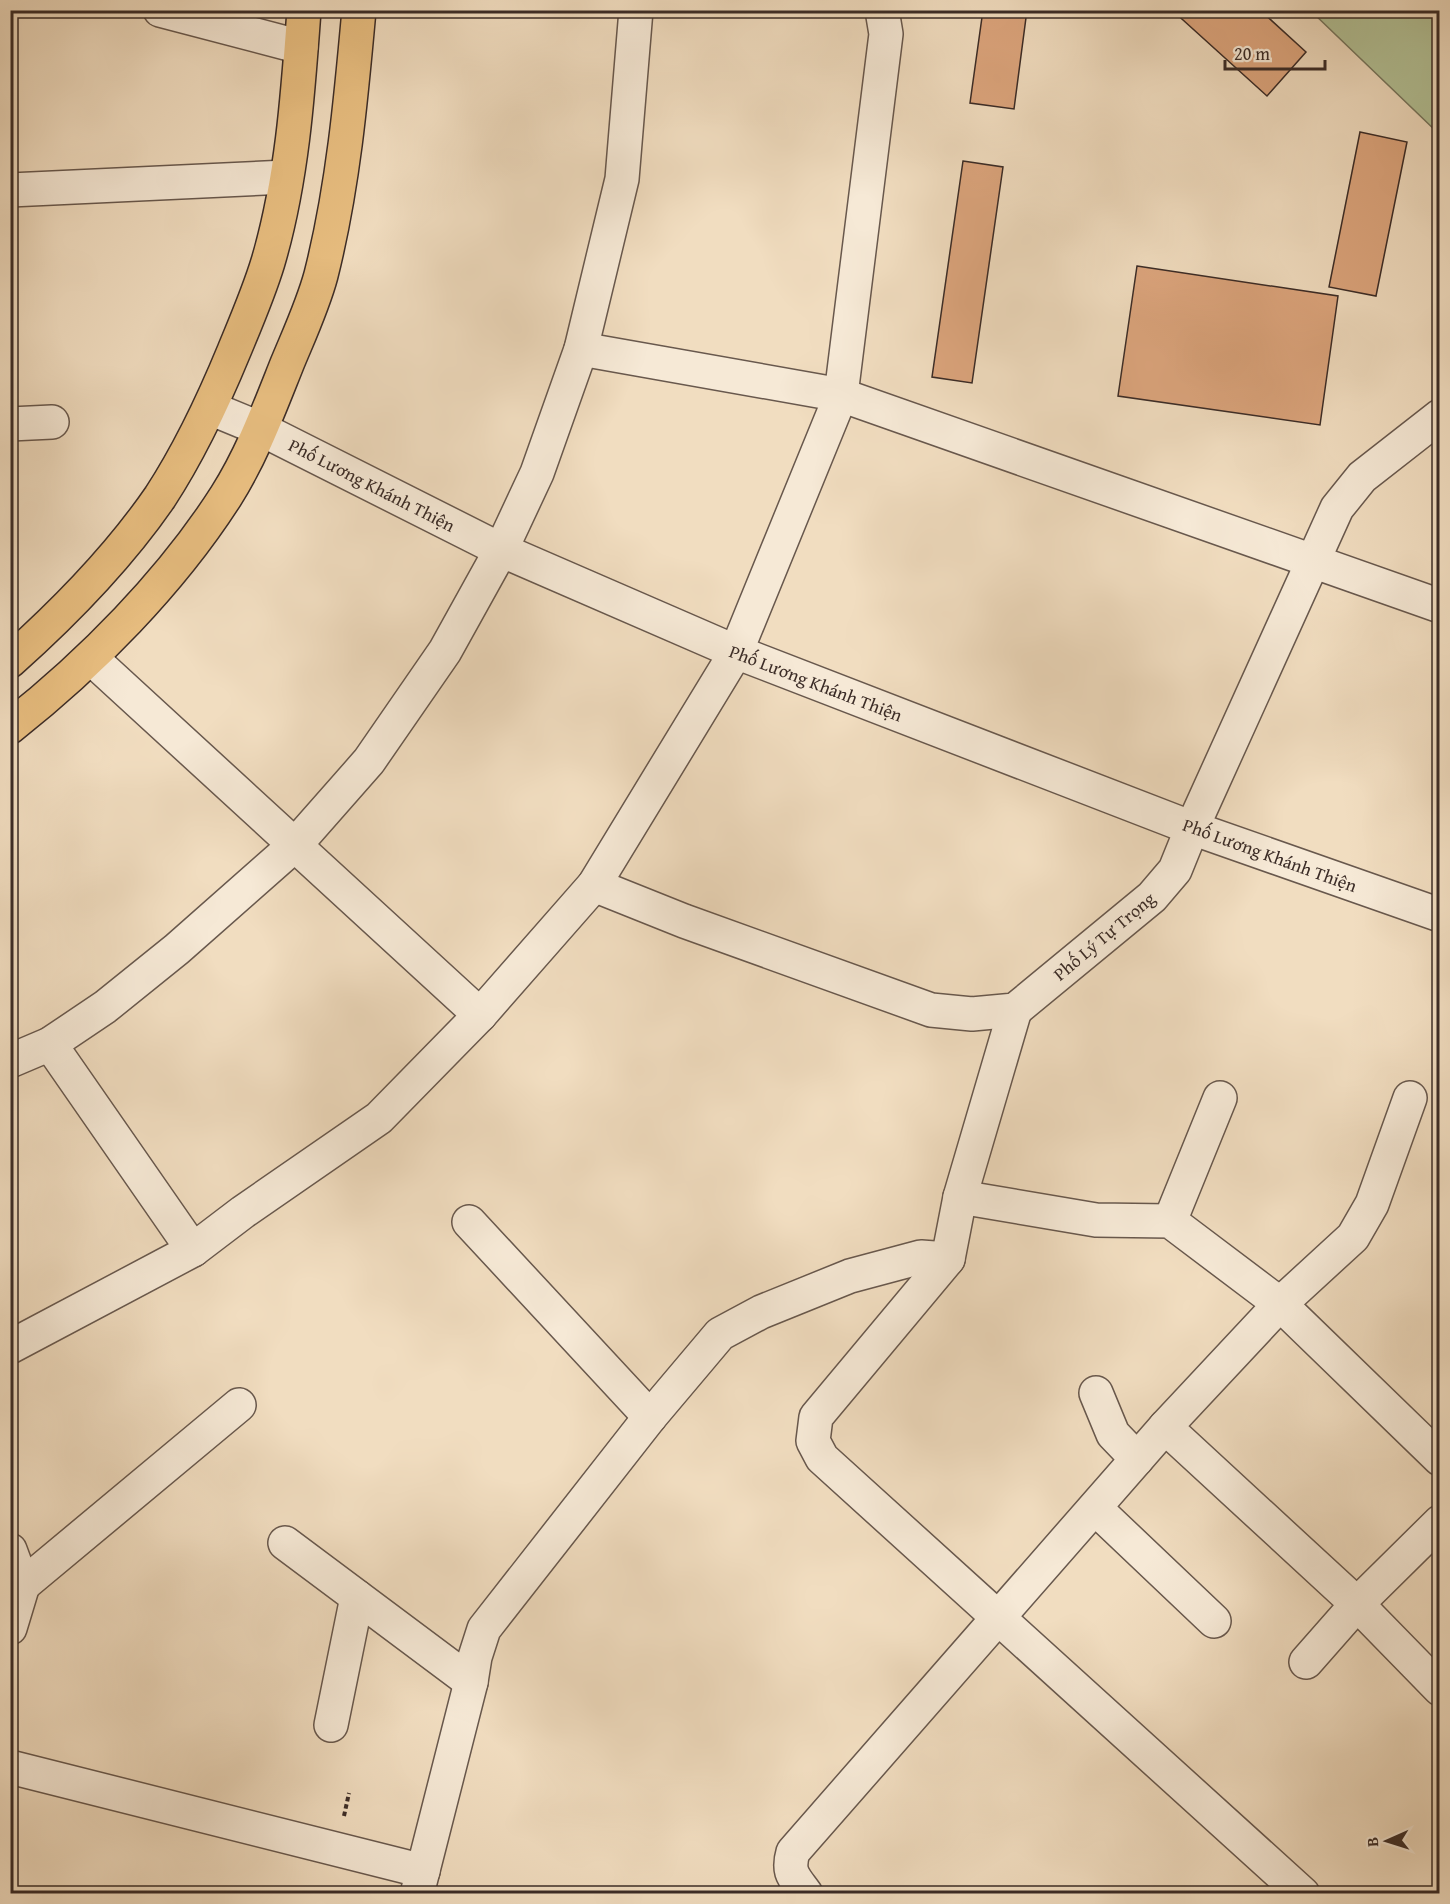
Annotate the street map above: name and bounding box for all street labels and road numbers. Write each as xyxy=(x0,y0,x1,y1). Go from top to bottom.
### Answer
street label: Phố Lương Khánh Thiện xyxy=(284,431,460,539)
street label: Phố Lương Khánh Thiện xyxy=(726,638,906,728)
street label: Phố Lương Khánh Thiện xyxy=(1179,811,1361,899)
street label: Phố Lý Tự Trọng xyxy=(1047,885,1161,987)

